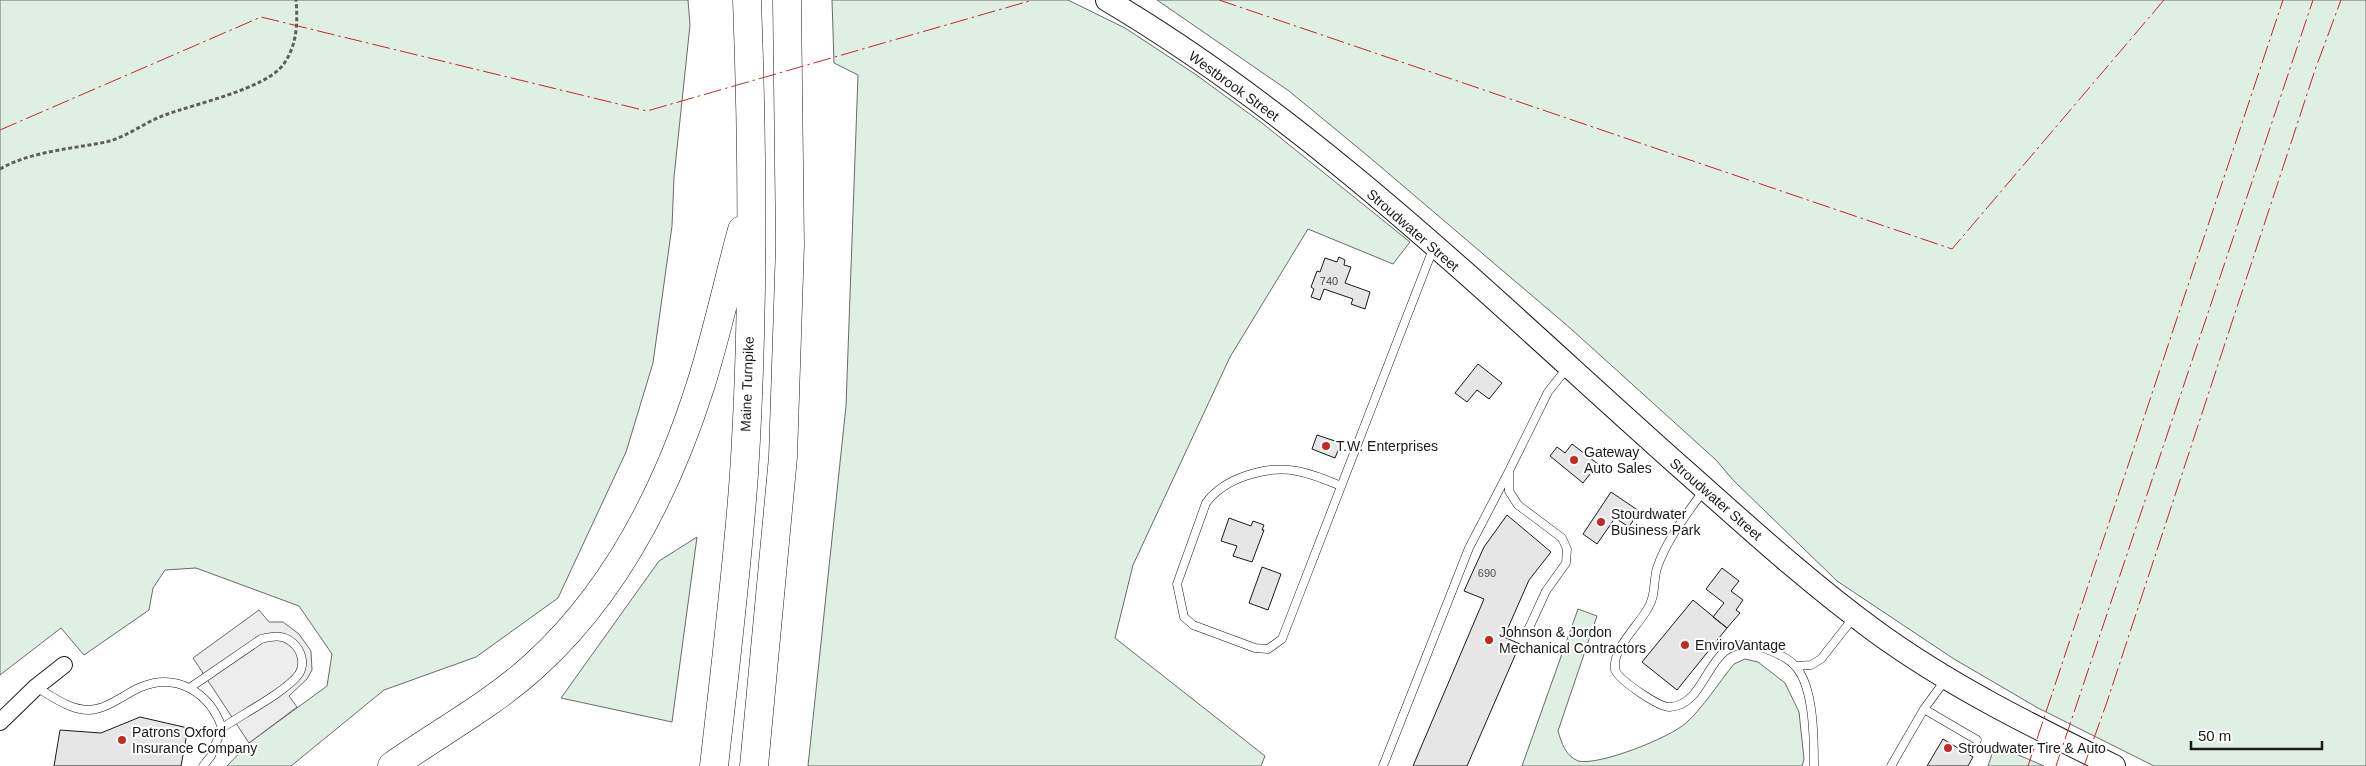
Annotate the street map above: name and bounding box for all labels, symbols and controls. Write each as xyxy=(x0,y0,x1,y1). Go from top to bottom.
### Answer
street label: Westbrook Street xyxy=(1186,48,1282,124)
street label: Stroudwater Street xyxy=(1364,186,1462,274)
house number: 740 xyxy=(1320,275,1338,287)
street label: Maine Turnpike xyxy=(737,336,757,432)
place label: T.W. Enterprises xyxy=(1336,438,1438,454)
marker: T.W. Enterprises xyxy=(1320,440,1332,452)
place label: Gateway Auto Sales xyxy=(1584,444,1652,476)
marker: Gateway Auto Sales xyxy=(1568,454,1580,466)
street label: Stroudwater Street xyxy=(1667,455,1765,543)
place label: Stourdwater Business Park xyxy=(1611,506,1701,538)
marker: Stourdwater Business Park xyxy=(1595,516,1607,528)
house number: 690 xyxy=(1478,567,1496,579)
place label: Johnson & Jordon Mechanical Contractors xyxy=(1499,624,1646,656)
marker: Johnson & Jordon Mechanical Contractors xyxy=(1483,634,1495,646)
place label: EnviroVantage xyxy=(1695,637,1786,653)
marker: EnviroVantage xyxy=(1679,639,1691,651)
scale bar xyxy=(2191,718,2322,750)
place label: Patrons Oxford Insurance Company xyxy=(132,724,257,756)
text: 50 m xyxy=(2198,727,2231,744)
marker: Patrons Oxford Insurance Company xyxy=(116,734,128,746)
place label: Stroudwater Tire & Auto xyxy=(1958,740,2106,756)
marker: Stroudwater Tire & Auto xyxy=(1942,742,1954,754)

